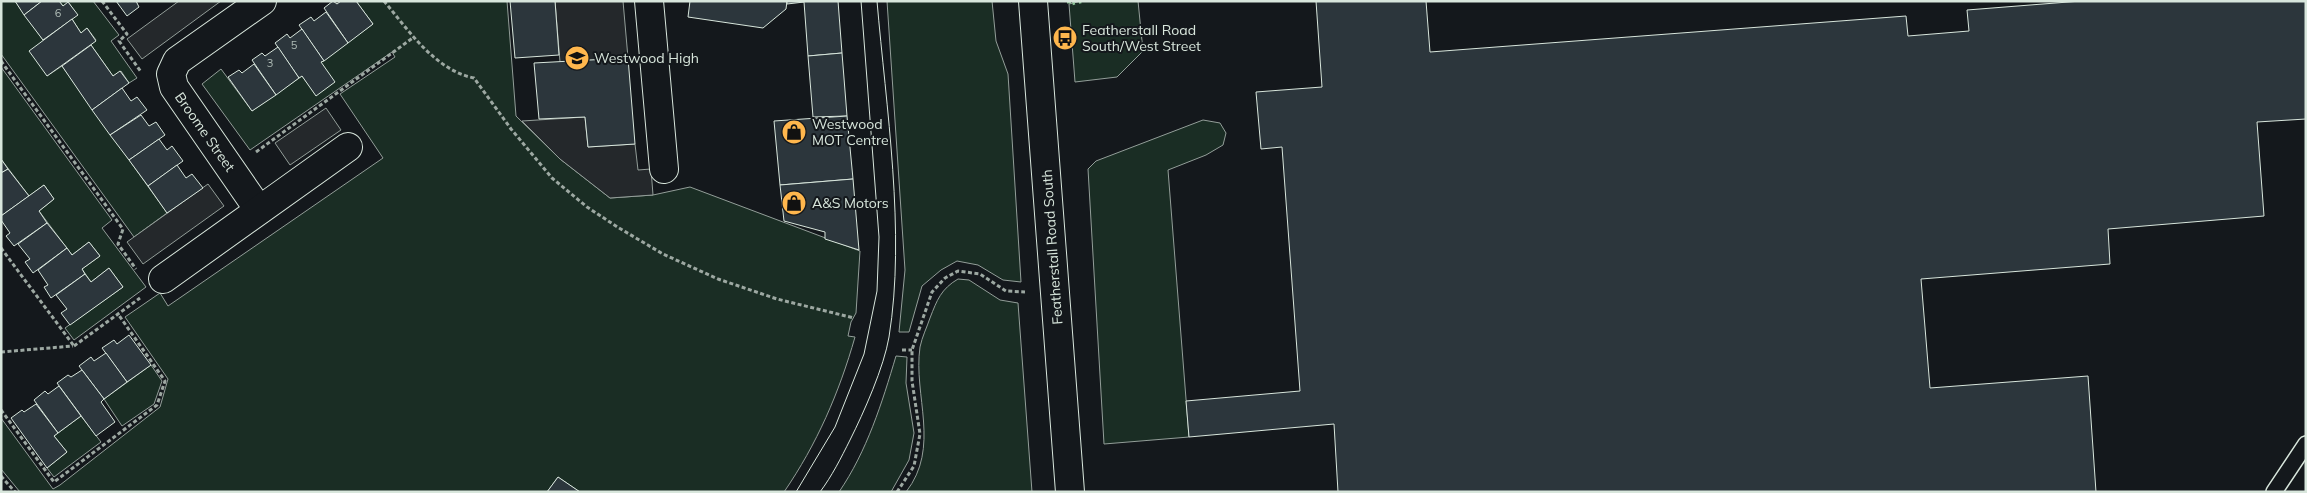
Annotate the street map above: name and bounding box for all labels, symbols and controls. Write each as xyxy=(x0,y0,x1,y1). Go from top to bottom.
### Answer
house number: 6 xyxy=(55,6,62,20)
place label: Featherstall Road South/West Street xyxy=(1082,21,1201,55)
bus stop icon: Featherstall Road South/West Street xyxy=(1052,25,1078,51)
house number: 5 xyxy=(291,38,298,52)
school or university icon: Westwood High xyxy=(564,45,590,71)
place label: Westwood High xyxy=(594,49,699,67)
house number: 3 xyxy=(267,56,273,70)
street label: Broome Street xyxy=(171,89,239,175)
place label: Westwood MOT Centre xyxy=(812,115,889,149)
shop icon: Westwood MOT Centre xyxy=(781,119,807,145)
street label: Featherstall Road South xyxy=(1038,169,1066,325)
shop icon: A&S Motors xyxy=(781,190,807,216)
place label: A&S Motors xyxy=(812,194,889,212)

